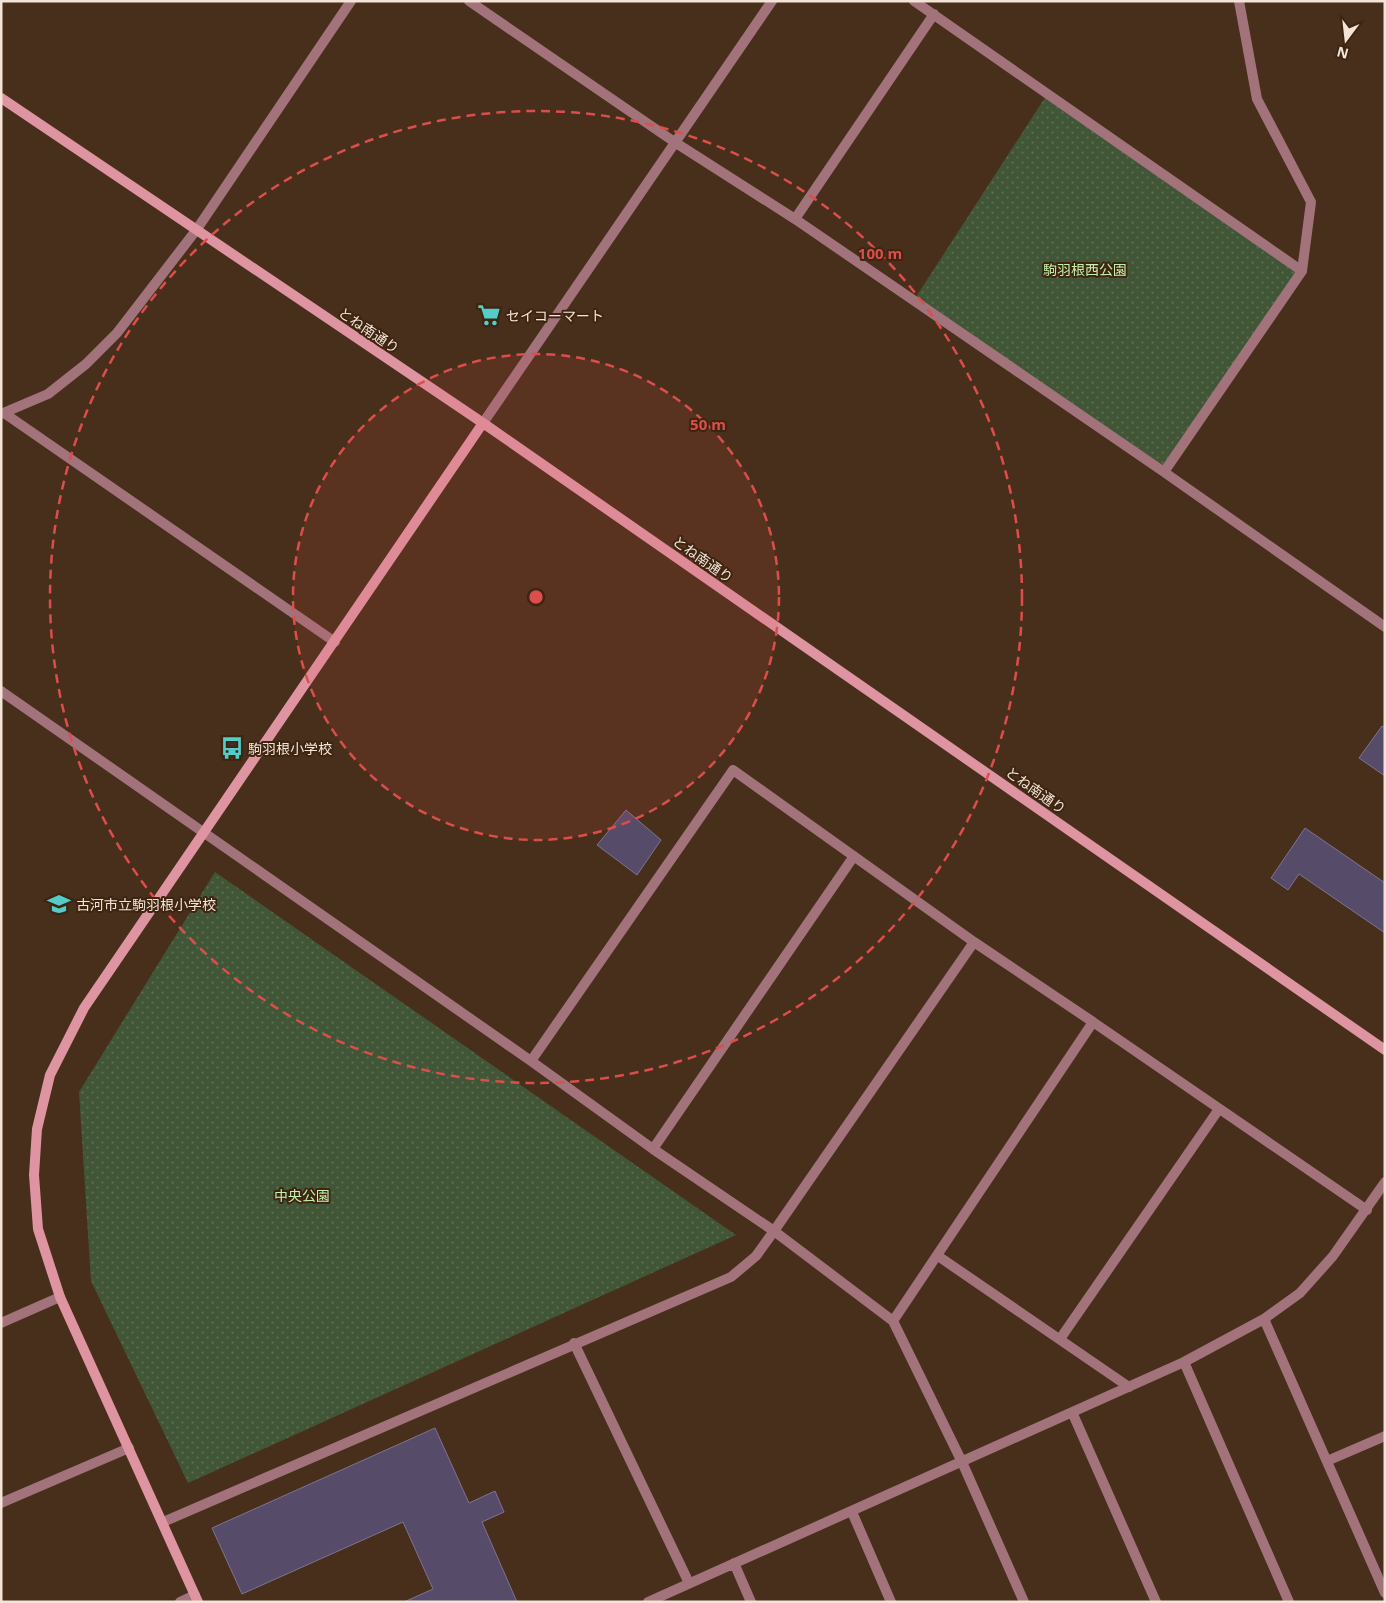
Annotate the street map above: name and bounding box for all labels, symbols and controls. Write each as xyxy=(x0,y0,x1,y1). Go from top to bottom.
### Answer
north arrow xyxy=(1321,15,1371,65)
text: N xyxy=(1335,42,1350,64)
text: 100 m xyxy=(858,243,902,263)
park label: 駒羽根西公園 xyxy=(1043,260,1127,279)
supermarket icon: セイコーマート xyxy=(476,302,502,328)
street label: とね南通り xyxy=(335,303,403,357)
place label: セイコーマート xyxy=(506,306,604,325)
text: 50 m xyxy=(690,414,726,434)
street label: とね南通り xyxy=(669,531,737,587)
centre of rings xyxy=(527,588,545,606)
bus stop icon: 駒羽根小学校 xyxy=(219,735,245,761)
place label: 駒羽根小学校 xyxy=(248,739,332,758)
street label: とね南通り xyxy=(1002,762,1070,818)
school or university icon: 古河市立駒羽根小学校 xyxy=(46,891,72,917)
place label: 古河市立駒羽根小学校 xyxy=(76,895,216,914)
park label: 中央公園 xyxy=(274,1186,330,1205)

